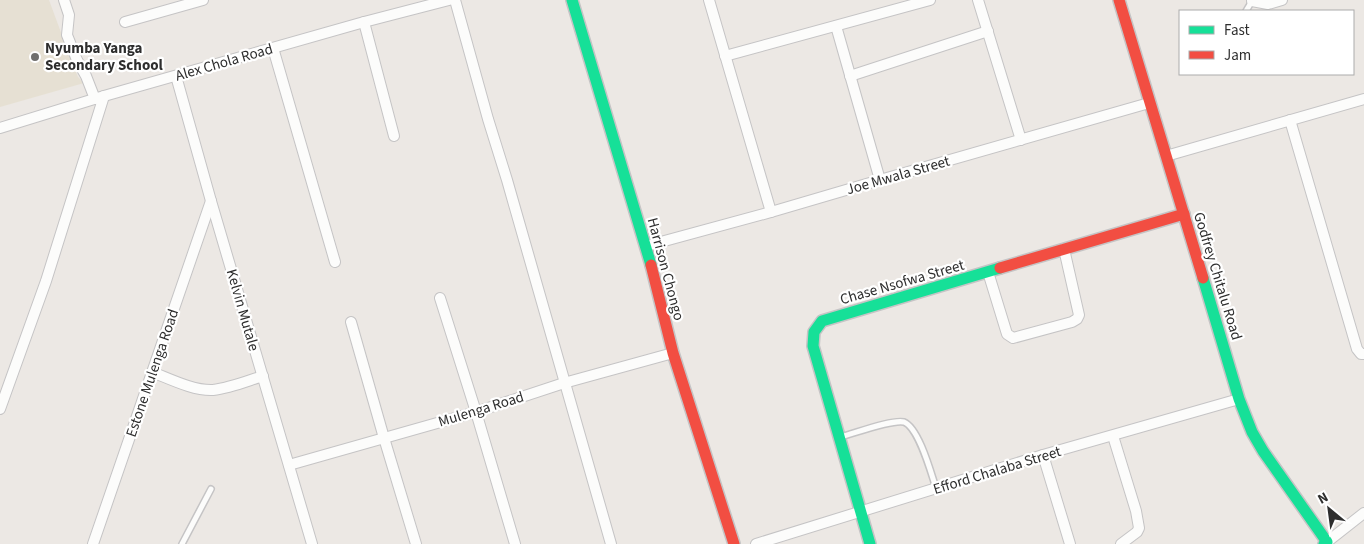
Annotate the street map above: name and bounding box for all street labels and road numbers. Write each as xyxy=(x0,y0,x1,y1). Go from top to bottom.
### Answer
street label: Alex Chola Road xyxy=(173,39,275,86)
street label: Joe Mwala Street xyxy=(844,151,952,200)
street label: Godfrey Chitalu Road xyxy=(1188,210,1247,343)
street label: Harrison Chongo xyxy=(642,215,689,323)
street label: Chase Nsofwa Street xyxy=(838,255,967,310)
street label: Kelvin Mutale xyxy=(221,267,264,354)
street label: Estone Mulenga Road xyxy=(121,306,184,440)
street label: Mulenga Road xyxy=(436,386,527,432)
street label: Efford Chalaba Street xyxy=(931,441,1064,500)

